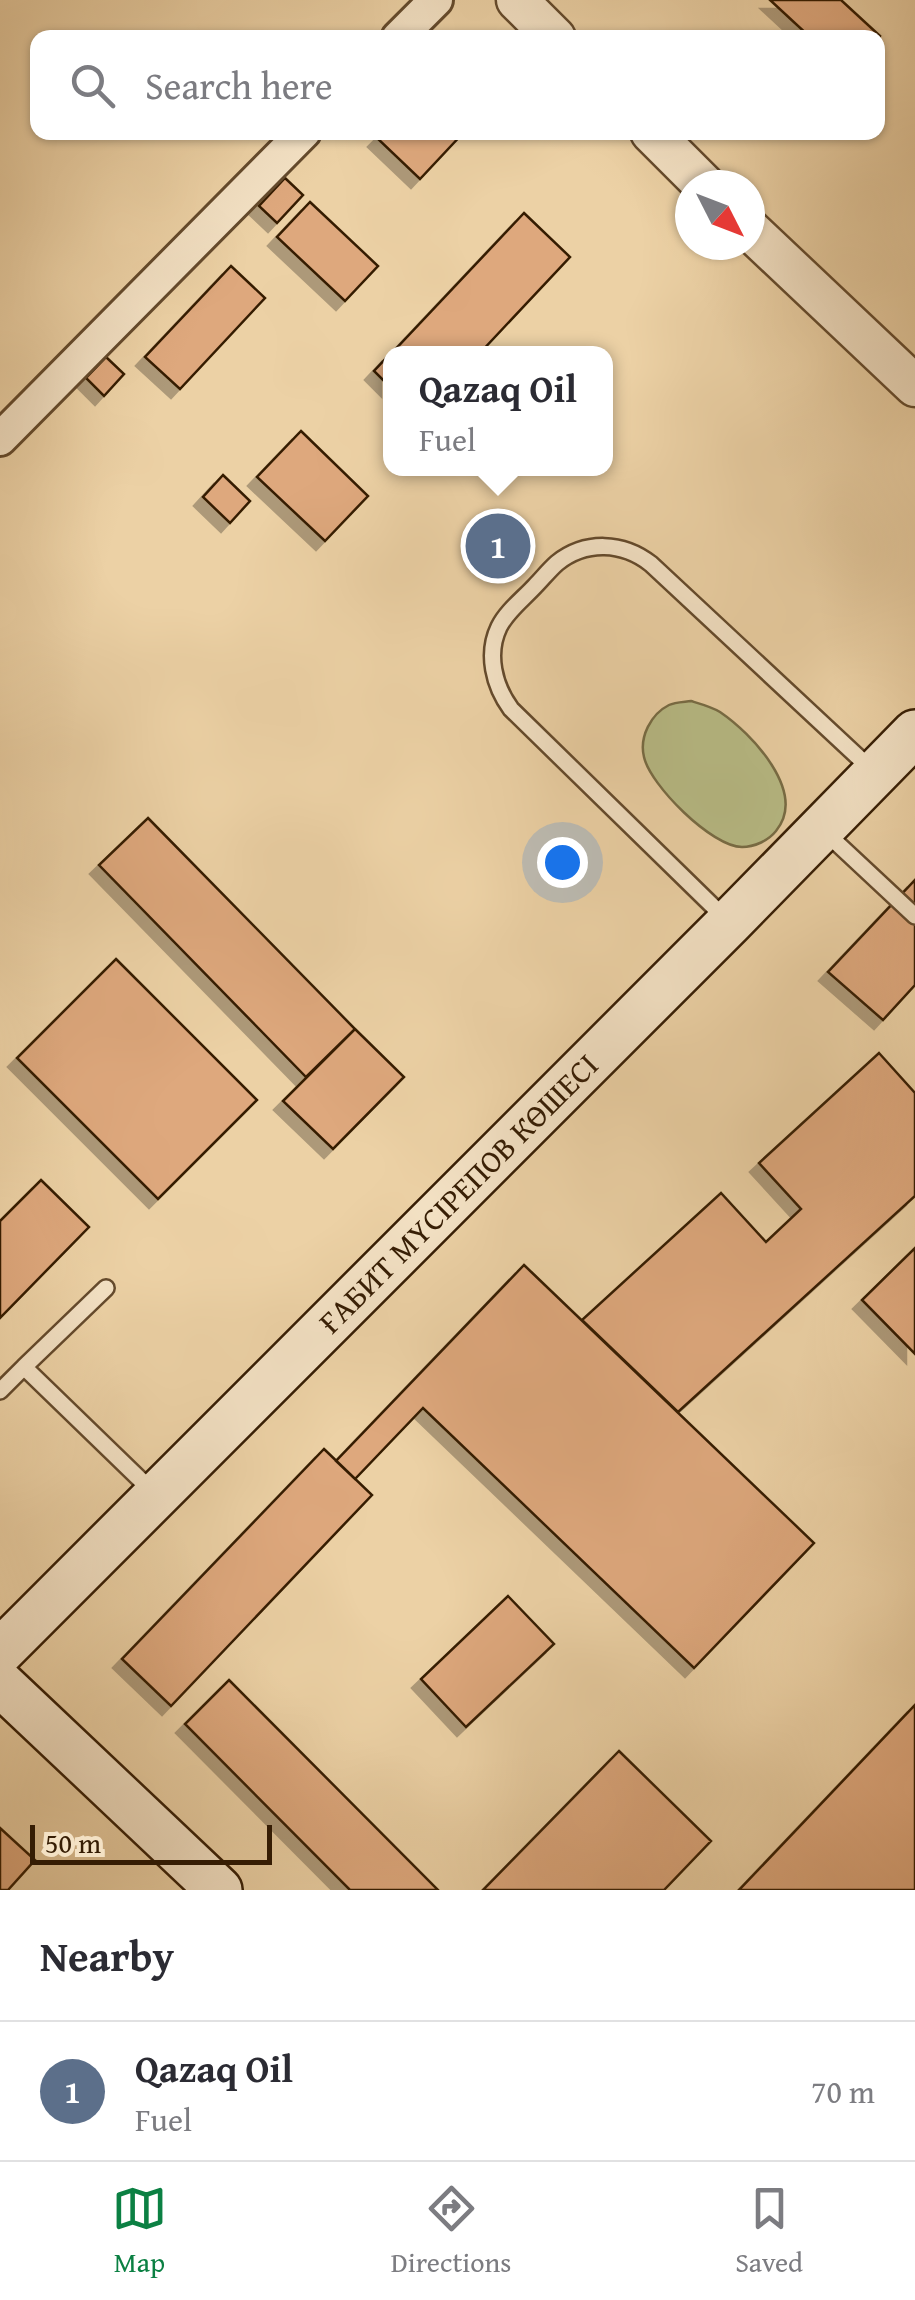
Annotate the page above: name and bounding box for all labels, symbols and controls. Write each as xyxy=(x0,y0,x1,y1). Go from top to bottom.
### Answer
search box xyxy=(30,30,885,140)
text: Search here xyxy=(145,57,333,113)
icon: search xyxy=(65,58,120,113)
north arrow xyxy=(675,170,765,260)
popup xyxy=(383,346,613,476)
text: Qazaq Oil xyxy=(419,360,577,416)
text: Fuel xyxy=(419,416,476,463)
pin: 1 xyxy=(466,508,530,584)
your location xyxy=(537,837,588,888)
street label: ҒАБИТ МҮСІРЕПОВ КӨШЕСІ xyxy=(307,1042,609,1344)
scale bar xyxy=(30,1820,272,1864)
text: 50 m xyxy=(45,1822,101,1863)
text: Nearby xyxy=(40,1925,174,1986)
text: Qazaq Oil xyxy=(135,2040,293,2096)
text: 1 xyxy=(64,2068,81,2115)
text: 70 m xyxy=(811,2068,875,2115)
text: Fuel xyxy=(135,2096,192,2143)
tab: Map xyxy=(112,2181,167,2282)
tab: Directions xyxy=(391,2181,511,2282)
tab: Saved xyxy=(735,2181,803,2282)

